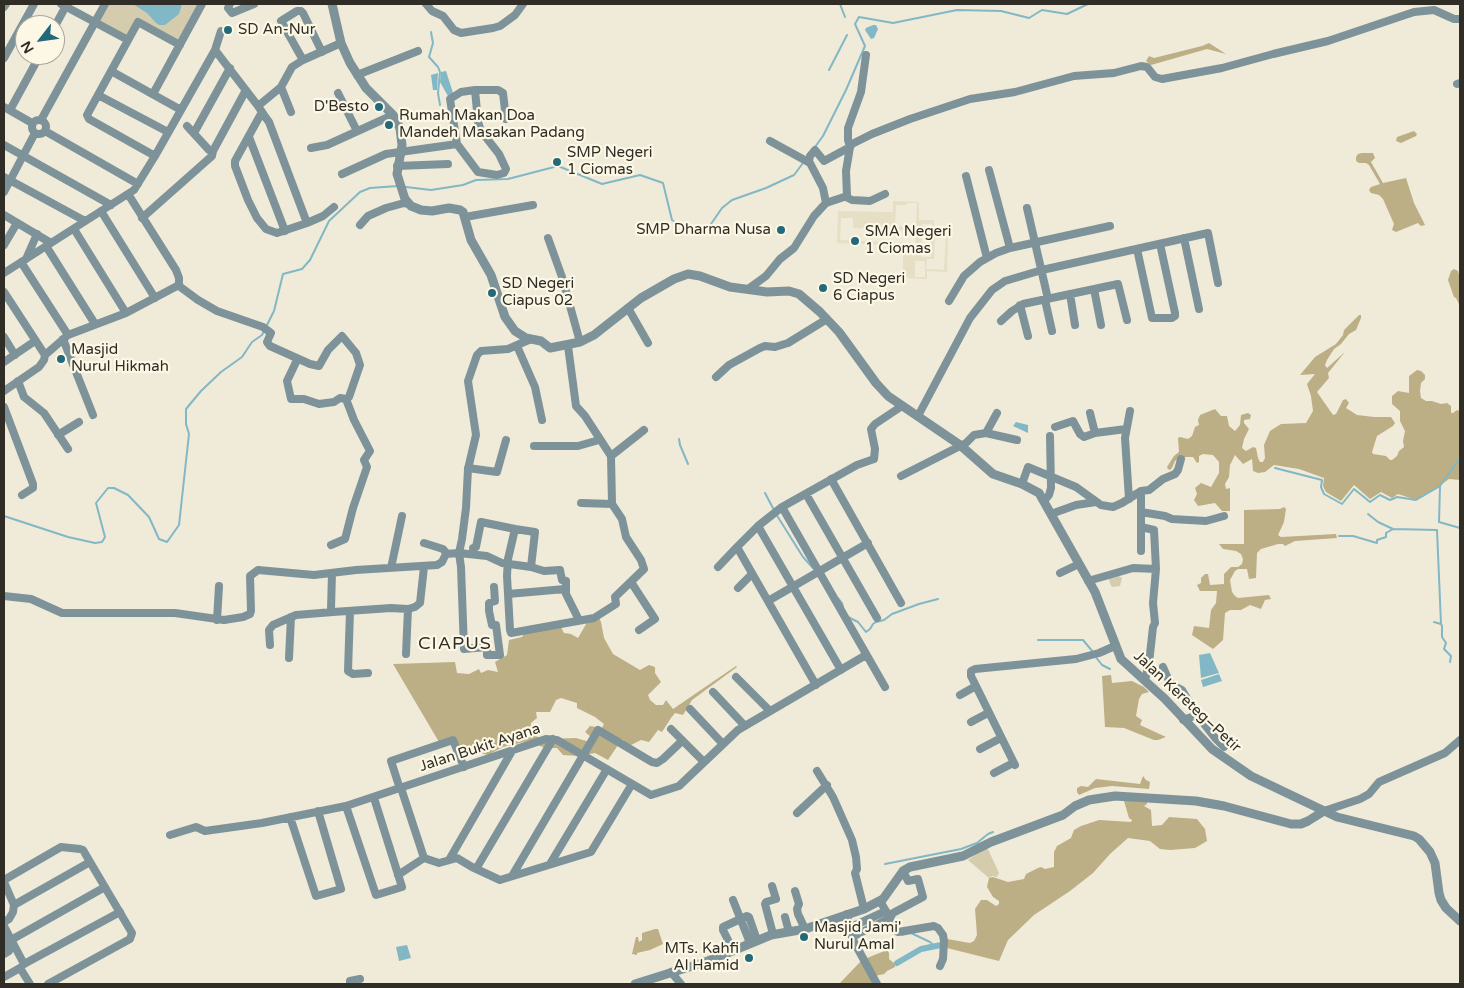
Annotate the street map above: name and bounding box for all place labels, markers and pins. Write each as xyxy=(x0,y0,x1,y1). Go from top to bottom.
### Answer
place label: SD An-Nur xyxy=(238,21,315,39)
marker: SD An-Nur xyxy=(222,24,234,36)
place label: D'Besto xyxy=(314,98,369,116)
marker: D'Besto xyxy=(373,101,385,113)
place label: Rumah Makan Doa Mandeh Masakan Padang xyxy=(399,107,585,142)
marker: Rumah Makan Doa Mandeh Masakan Padang xyxy=(383,119,395,131)
place label: SMP Negeri 1 Ciomas xyxy=(567,144,652,179)
marker: SMP Negeri 1 Ciomas xyxy=(551,156,563,168)
place label: SMP Dharma Nusa xyxy=(636,221,771,239)
place label: SMA Negeri 1 Ciomas xyxy=(865,223,952,258)
marker: SMP Dharma Nusa xyxy=(775,224,787,236)
marker: SMA Negeri 1 Ciomas xyxy=(849,235,861,247)
place label: SD Negeri 6 Ciapus xyxy=(833,270,905,305)
place label: SD Negeri Ciapus 02 xyxy=(502,275,574,310)
marker: SD Negeri 6 Ciapus xyxy=(817,282,829,294)
marker: SD Negeri Ciapus 02 xyxy=(486,287,498,299)
place label: Masjid Nurul Hikmah xyxy=(71,341,169,376)
marker: Masjid Nurul Hikmah xyxy=(55,353,67,365)
place label: Masjid Jami' Nurul Amal xyxy=(814,919,901,954)
marker: Masjid Jami' Nurul Amal xyxy=(798,931,810,943)
place label: MTs. Kahfi Al Hamid xyxy=(665,940,739,975)
marker: MTs. Kahfi Al Hamid xyxy=(743,952,755,964)

